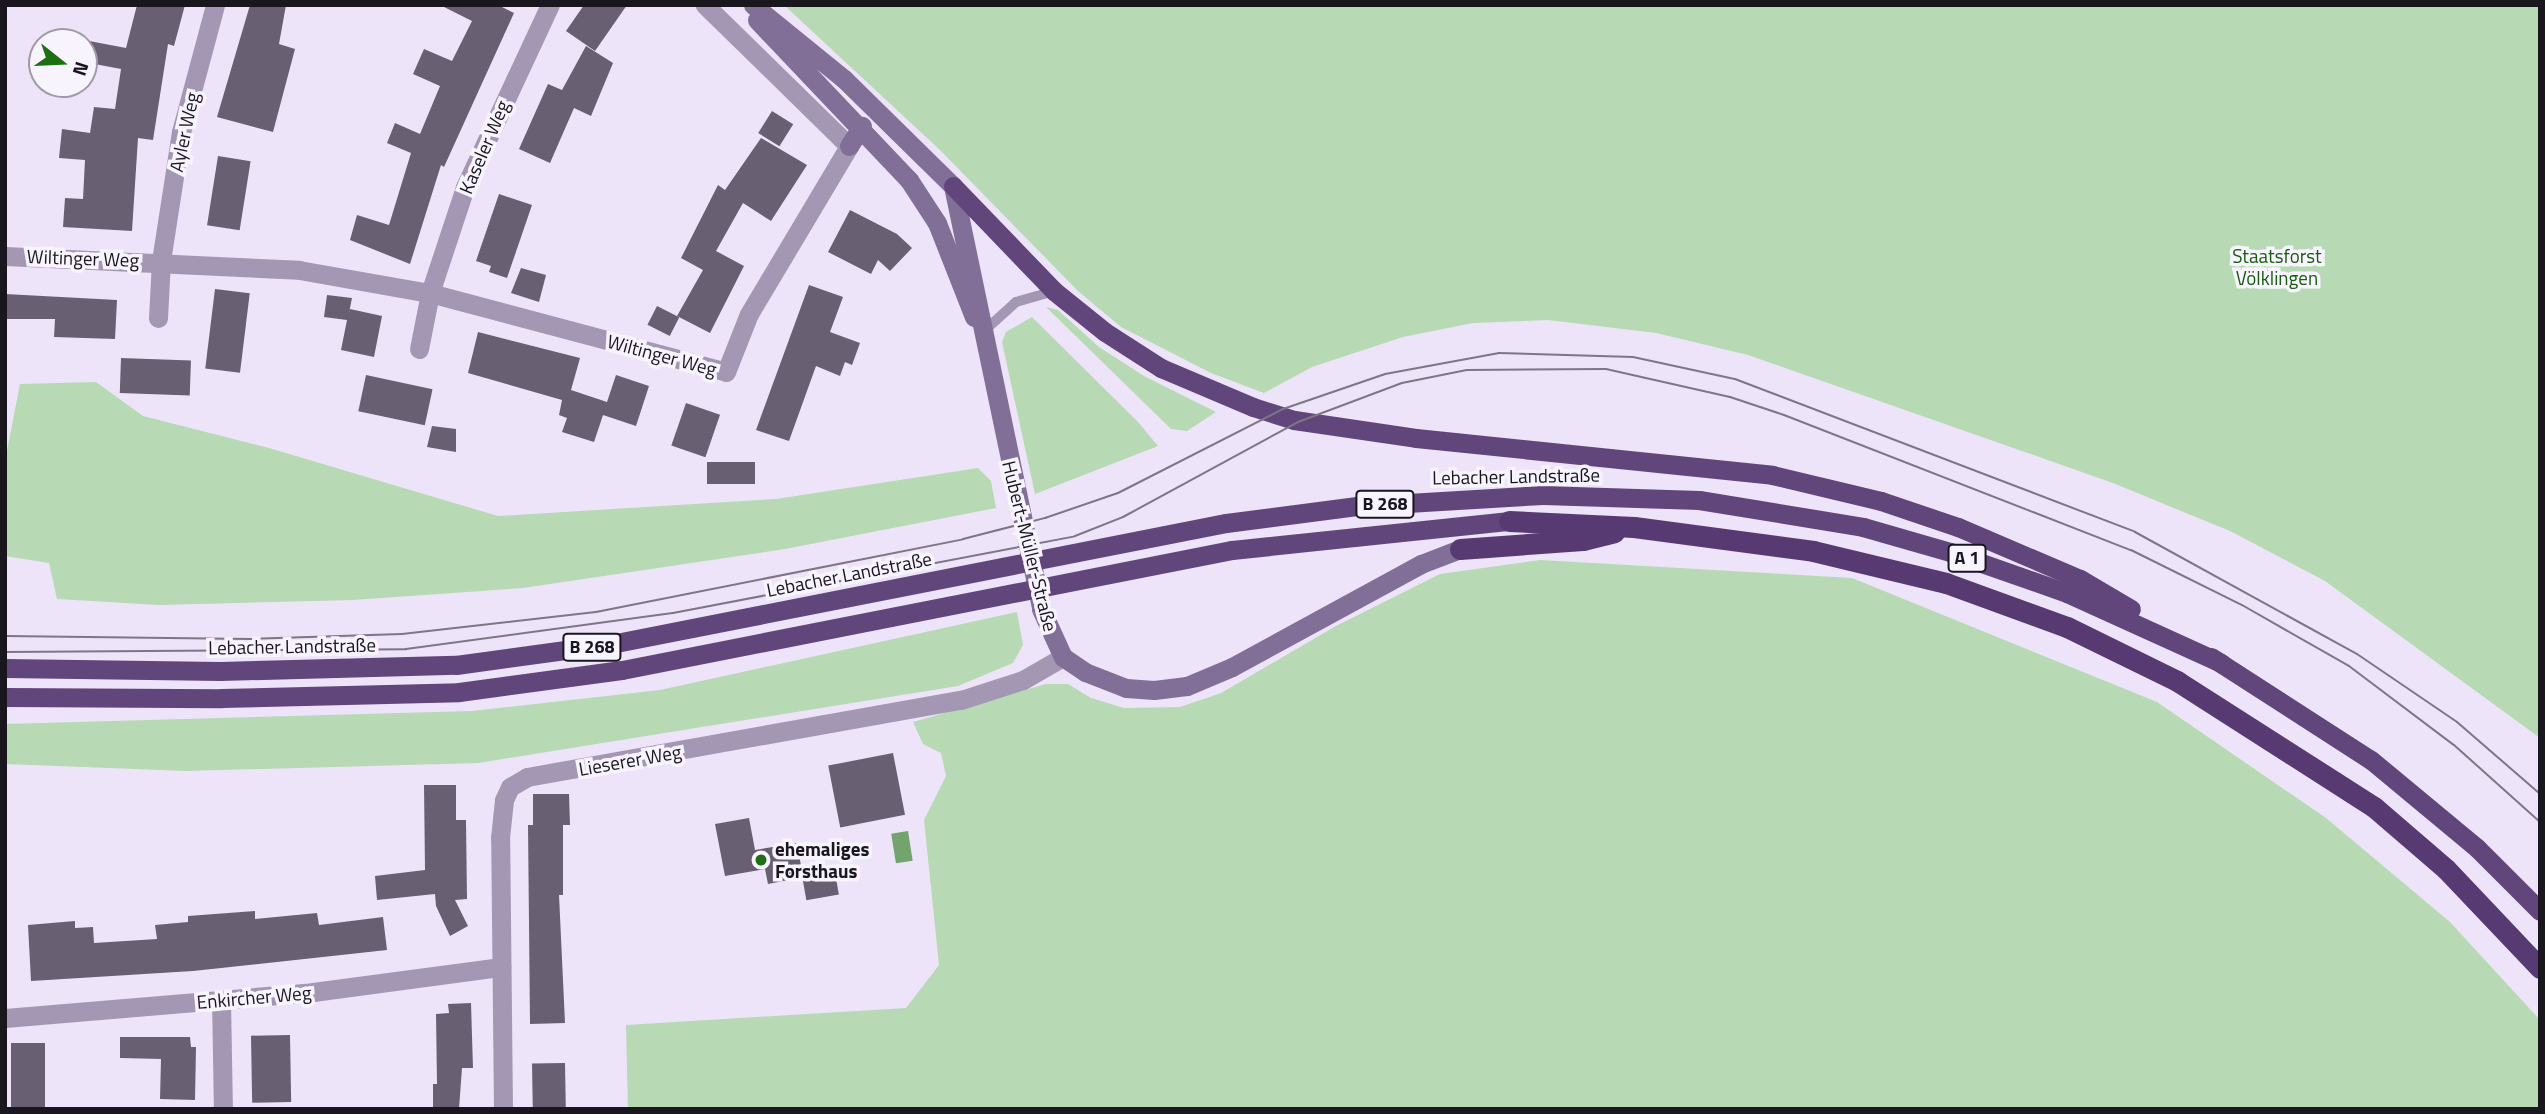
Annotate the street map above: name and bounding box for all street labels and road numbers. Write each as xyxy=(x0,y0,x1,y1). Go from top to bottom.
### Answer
street label: Ayler Weg xyxy=(164,90,204,174)
street label: Kaseler Weg xyxy=(454,97,514,197)
street label: Wiltinger Weg xyxy=(26,245,140,271)
street label: Wiltinger Weg xyxy=(605,329,719,381)
street label: Hubert-Müller-Straße xyxy=(998,458,1062,634)
street label: Lebacher Landstraße xyxy=(1432,463,1600,489)
road number: B 268 xyxy=(1355,490,1415,518)
road number: A 1 xyxy=(1946,544,1988,572)
street label: Lebacher Landstraße xyxy=(764,547,934,601)
road number: B 268 xyxy=(562,632,622,662)
street label: Lebacher Landstraße xyxy=(208,633,376,659)
street label: Lieserer Weg xyxy=(577,740,683,780)
street label: Enkircher Weg xyxy=(196,981,312,1013)

